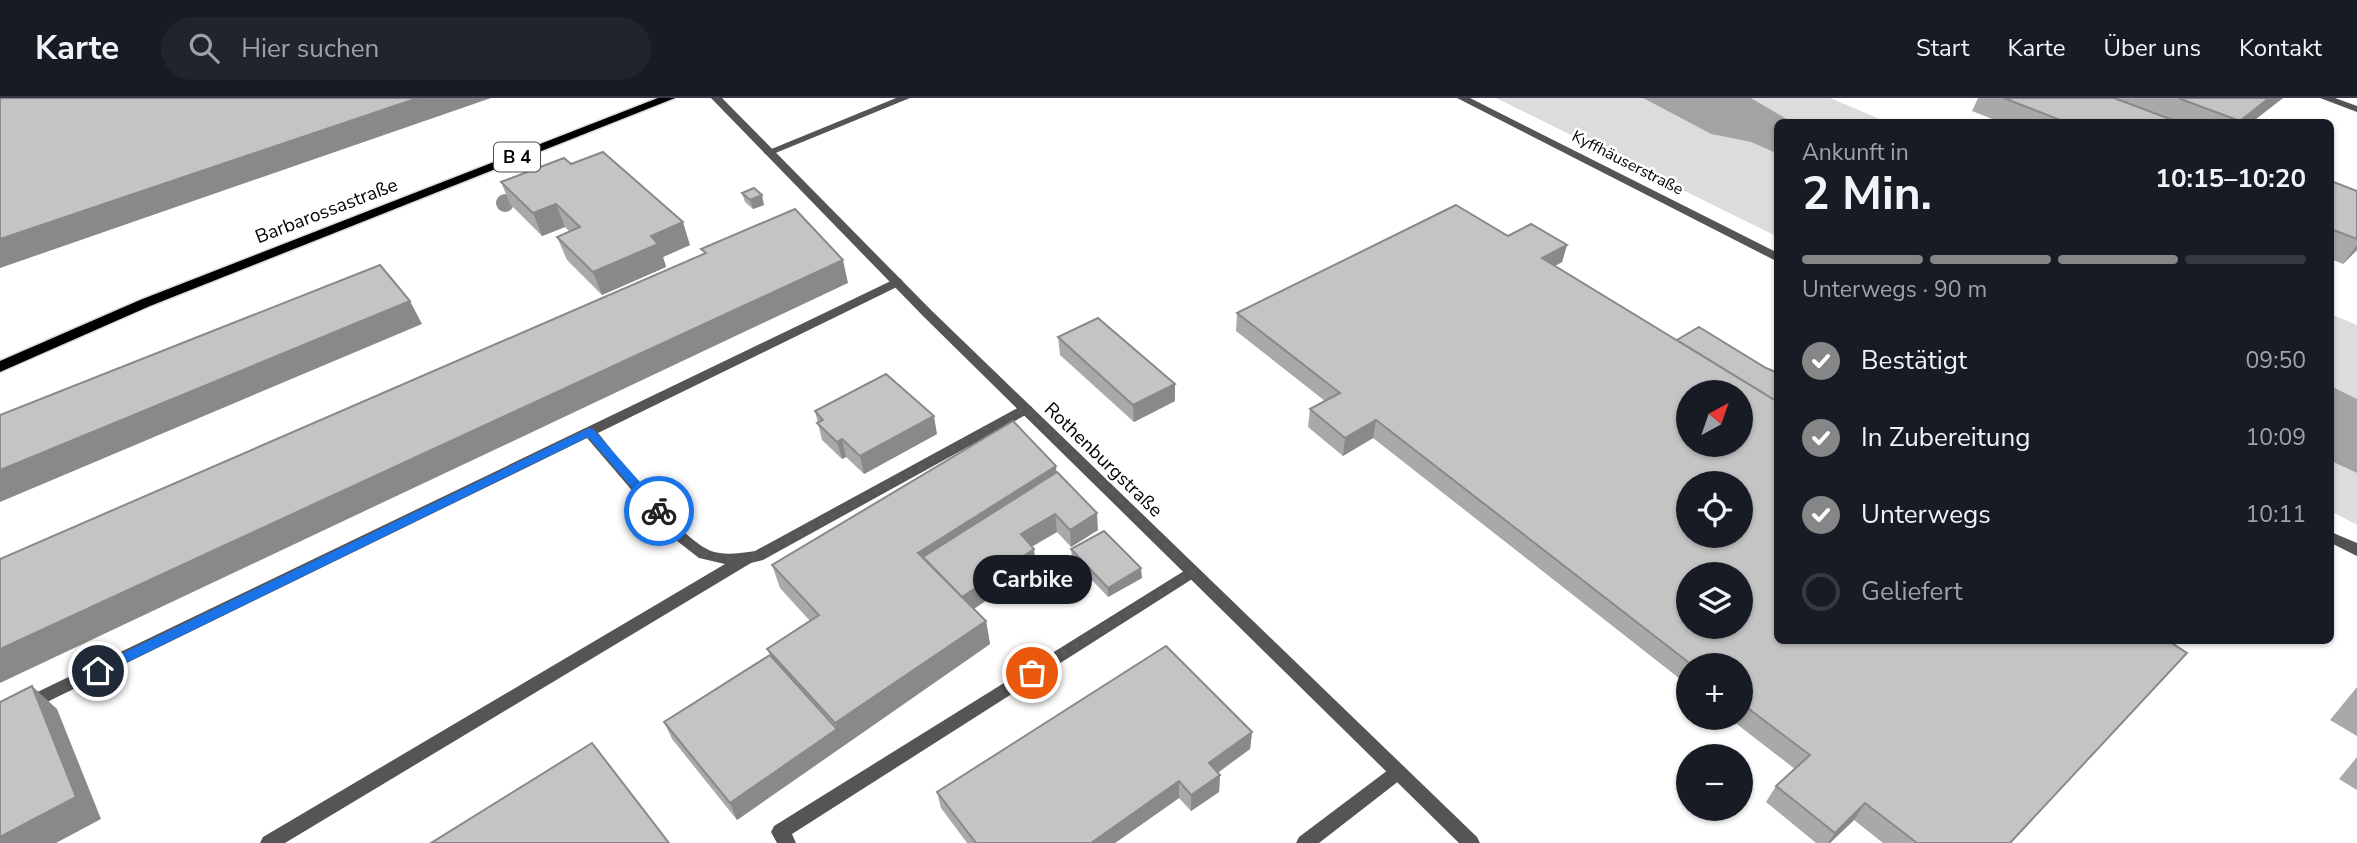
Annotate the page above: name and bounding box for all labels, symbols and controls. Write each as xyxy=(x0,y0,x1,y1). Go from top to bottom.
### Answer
search box xyxy=(161,17,651,80)
text: Karte xyxy=(35,26,119,71)
icon: search xyxy=(185,29,223,67)
text: Hier suchen xyxy=(241,31,379,66)
text: Start xyxy=(1916,32,1969,64)
text: Karte xyxy=(2007,32,2065,64)
text: Über uns xyxy=(2103,32,2201,64)
text: Kontakt xyxy=(2239,32,2322,64)
street label: Kyffhäuserstraße xyxy=(1568,125,1687,200)
text: Ankunft in xyxy=(1802,137,1909,168)
road number: B 4 xyxy=(494,142,540,172)
text: 10:15–10:20 xyxy=(2155,161,2306,196)
text: 2 Min. xyxy=(1802,162,1932,225)
street label: Barbarossastraße xyxy=(251,172,401,250)
text: Unterwegs · 90 m xyxy=(1802,274,1987,305)
icon: check xyxy=(1802,342,1840,380)
text: Bestätigt xyxy=(1861,343,1967,378)
text: 09:50 xyxy=(2246,345,2306,376)
north arrow xyxy=(1676,380,1754,457)
map controls xyxy=(1676,380,1753,821)
street label: Rothenburgstraße xyxy=(1038,396,1168,523)
icon: check xyxy=(1802,419,1840,457)
text: In Zubereitung xyxy=(1861,420,2030,455)
text: 10:09 xyxy=(2246,422,2306,453)
button: locate xyxy=(1676,471,1753,548)
courier xyxy=(624,476,694,546)
icon: bike xyxy=(640,492,678,530)
icon: check xyxy=(1802,496,1840,534)
text: Unterwegs xyxy=(1861,497,1991,532)
text: 10:11 xyxy=(2246,499,2306,530)
callout: Carbike xyxy=(972,554,1092,603)
button: layers xyxy=(1676,562,1753,639)
text: Carbike xyxy=(992,564,1073,595)
text: Geliefert xyxy=(1861,574,1962,609)
pin xyxy=(68,641,128,701)
pin xyxy=(1002,643,1062,703)
icon: home xyxy=(79,652,117,690)
button: + xyxy=(1676,653,1753,730)
icon: bag xyxy=(1013,654,1051,692)
button: − xyxy=(1676,744,1753,821)

